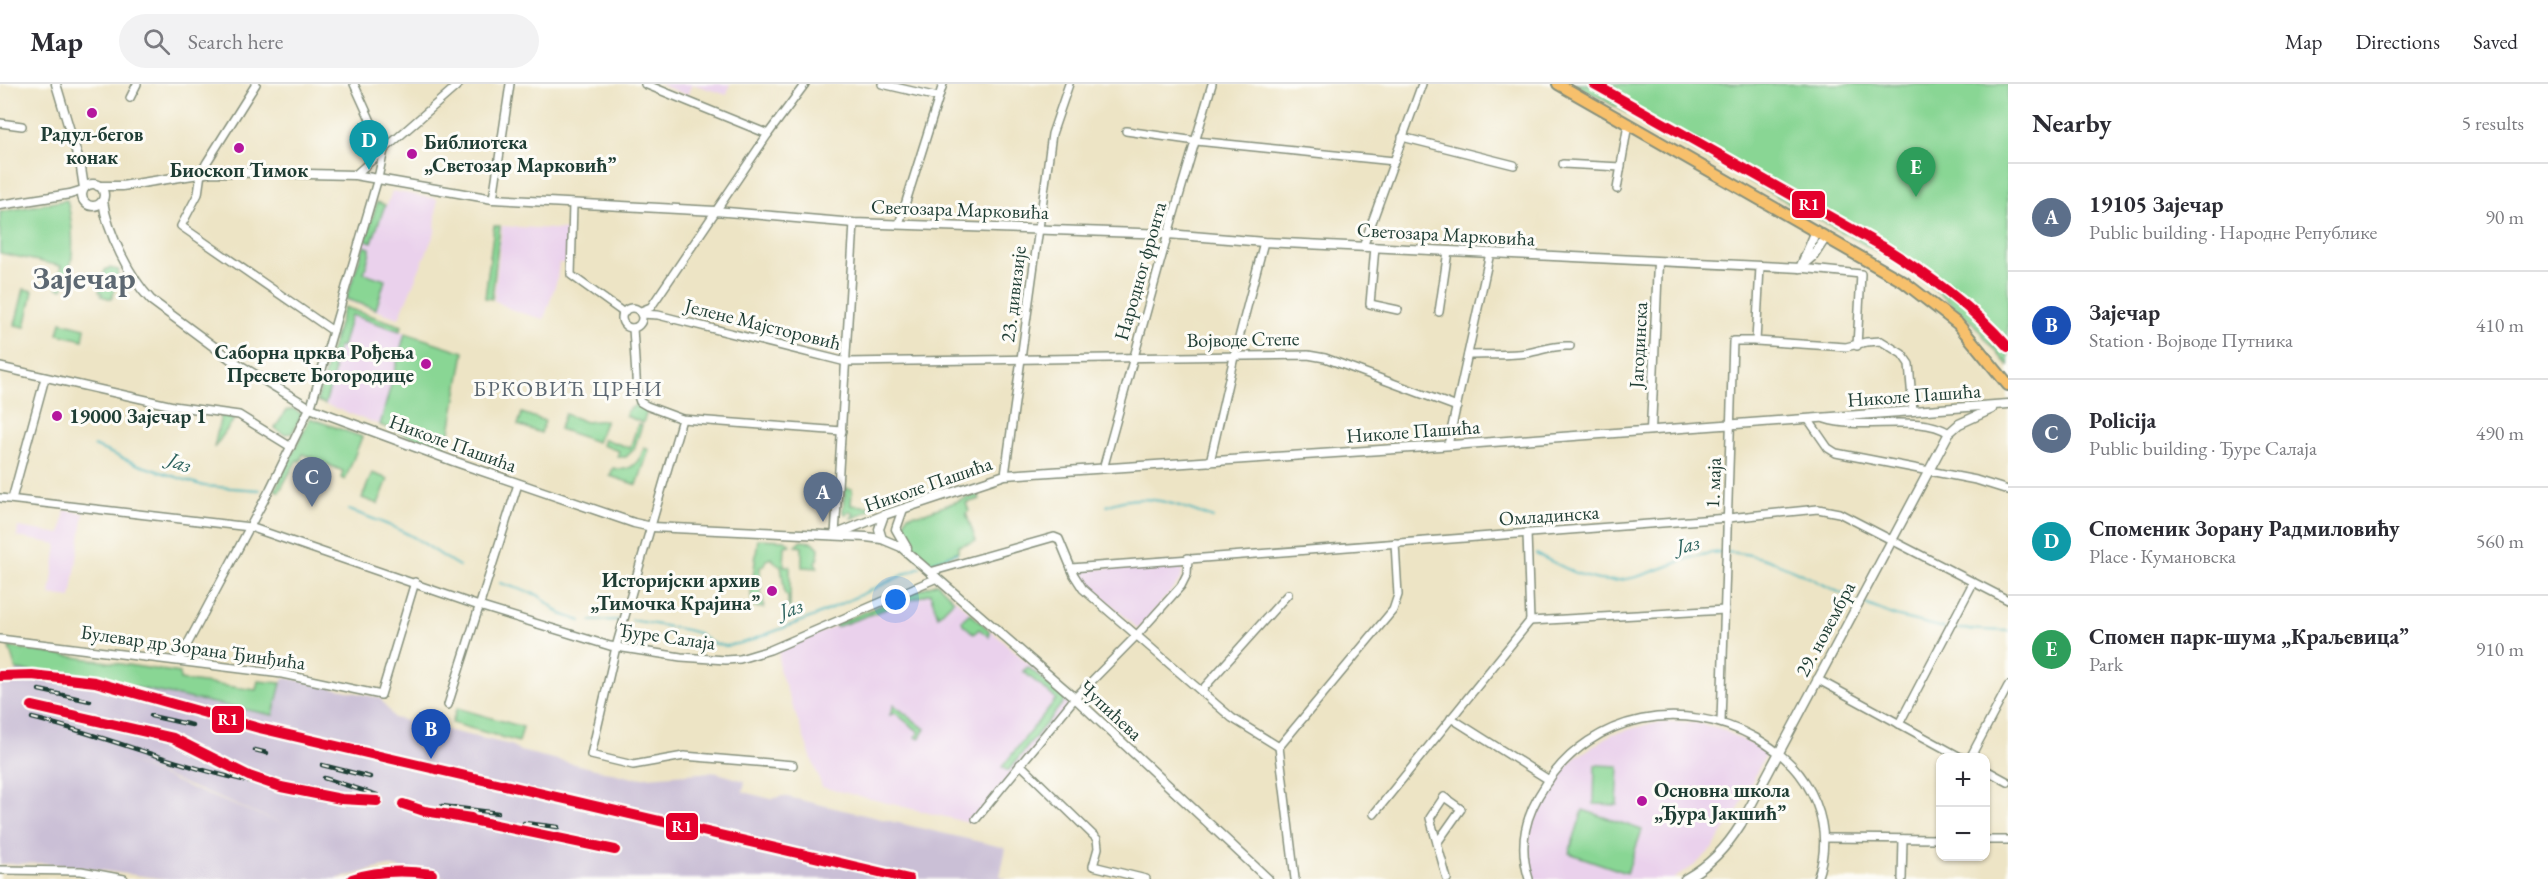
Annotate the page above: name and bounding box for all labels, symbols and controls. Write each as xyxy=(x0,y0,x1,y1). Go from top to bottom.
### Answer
search box xyxy=(119,14,539,68)
text: Map xyxy=(30,23,83,59)
icon: search xyxy=(140,25,173,58)
text: Search here xyxy=(188,27,283,56)
text: Map xyxy=(2285,28,2322,55)
text: Directions xyxy=(2355,28,2440,55)
text: Saved xyxy=(2473,28,2518,55)
marker: Радул-бегов конак xyxy=(85,106,99,120)
text: Nearby xyxy=(2032,106,2112,140)
text: 5 results xyxy=(2461,110,2524,136)
pin: D xyxy=(350,120,388,170)
place label: Радул-бегов конак xyxy=(40,121,144,170)
place label: Библиотека „Светозар Марковић” xyxy=(424,129,617,178)
marker: Биоскоп Тимок xyxy=(232,141,246,155)
marker: Библиотека „Светозар Марковић” xyxy=(405,147,419,161)
pin: E xyxy=(1896,147,1936,197)
place label: Биоскоп Тимок xyxy=(170,157,308,183)
line badge: R1 xyxy=(1791,190,1826,219)
text: 19105 Зајечар xyxy=(2089,190,2223,219)
street label: Светозара Марковића xyxy=(870,193,1050,225)
text: R1 xyxy=(1799,194,1819,215)
street label: Народног фронта xyxy=(1108,199,1172,343)
text: A xyxy=(2044,204,2059,230)
text: 90 m xyxy=(2485,204,2524,230)
street label: Светозара Марковића xyxy=(1356,216,1536,252)
text: Public building · Народне Републике xyxy=(2089,219,2377,245)
street label: 23. дивизије xyxy=(994,244,1032,344)
district label: Зајечар xyxy=(32,257,136,299)
street label: Јелене Мајсторовић xyxy=(680,292,844,356)
text: Зајечар xyxy=(2089,298,2160,327)
street label: Јагодинска xyxy=(1623,301,1653,391)
text: B xyxy=(2045,312,2058,338)
text: 410 m xyxy=(2476,312,2524,338)
street label: Војводе Степе xyxy=(1186,325,1300,353)
text: Station · Војводе Путника xyxy=(2089,327,2293,353)
place label: Саборна црква Рођења Пресвете Богородице xyxy=(215,339,414,388)
marker: Саборна црква Рођења Пресвете Богородице xyxy=(419,357,433,371)
district label: БРКОВИЋ ЦРНИ xyxy=(473,374,663,403)
street label: Николе Пашића xyxy=(1846,377,1982,413)
place label: 19000 Зајечар 1 xyxy=(69,403,207,429)
text: Policija xyxy=(2089,406,2156,435)
street label: Николе Пашића xyxy=(386,408,520,478)
marker: 19000 Зајечар 1 xyxy=(50,409,64,423)
street label: Николе Пашића xyxy=(1345,413,1481,449)
text: C xyxy=(2044,420,2059,446)
text: 490 m xyxy=(2476,420,2524,446)
text: Public building · Ђуре Салаја xyxy=(2089,435,2317,461)
water label: Јаз xyxy=(161,444,196,479)
street label: Николе Пашића xyxy=(860,450,996,518)
street label: 1. маја xyxy=(1699,457,1727,509)
pin: C xyxy=(292,458,332,507)
pin: A xyxy=(804,472,842,522)
street label: Омладинска xyxy=(1498,499,1600,531)
text: Споменик Зорану Радмиловићу xyxy=(2089,514,2400,543)
water label: Јаз xyxy=(1670,528,1703,561)
text: D xyxy=(2044,528,2059,554)
text: 560 m xyxy=(2476,528,2524,554)
text: Place · Кумановска xyxy=(2089,543,2236,569)
place label: Историјски архив „Тимочка Крајина” xyxy=(590,567,760,616)
street label: 29. новембра xyxy=(1789,577,1861,681)
marker: Историјски архив „Тимочка Крајина” xyxy=(765,584,779,598)
your location xyxy=(881,585,910,614)
water label: Јаз xyxy=(772,591,807,626)
street label: Ђуре Салаја xyxy=(617,616,717,656)
street label: Булевар др Зорана Ђинђића xyxy=(79,618,307,676)
text: Спомен парк-шума „Краљевица” xyxy=(2089,622,2409,651)
text: E xyxy=(2046,636,2057,662)
text: 910 m xyxy=(2476,636,2524,662)
text: Park xyxy=(2089,651,2123,677)
street label: Чупићева xyxy=(1074,674,1148,746)
line badge: R1 xyxy=(211,705,245,734)
text: R1 xyxy=(218,709,238,730)
pin: B xyxy=(412,710,450,759)
map controls xyxy=(1936,753,1990,861)
button: + xyxy=(1936,753,1990,807)
place label: Основна школа „Ђура Јакшић” xyxy=(1654,777,1790,826)
marker: Основна школа „Ђура Јакшић” xyxy=(1635,794,1649,808)
button: − xyxy=(1936,807,1990,861)
line badge: R1 xyxy=(665,812,699,841)
text: R1 xyxy=(672,816,692,837)

